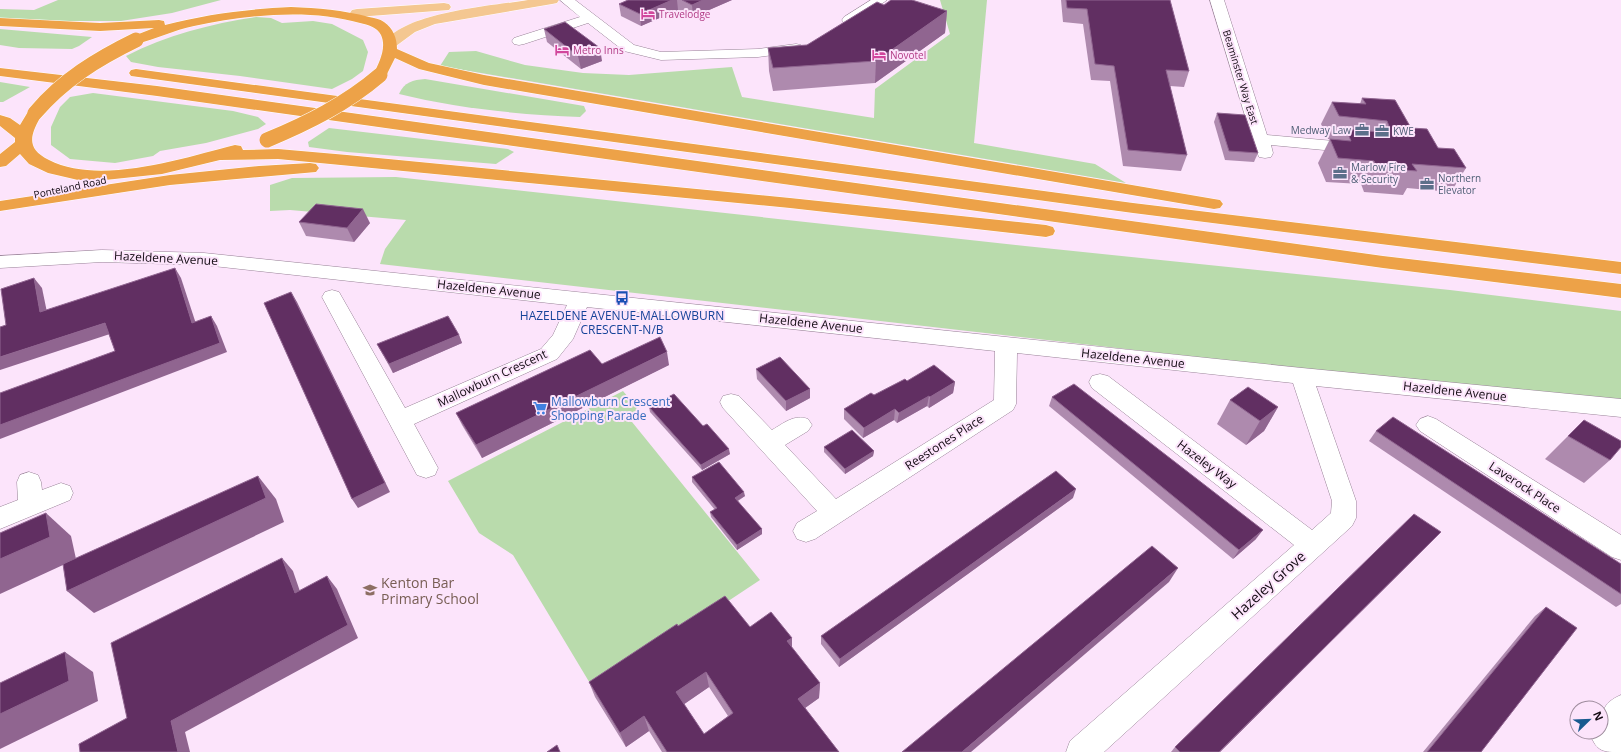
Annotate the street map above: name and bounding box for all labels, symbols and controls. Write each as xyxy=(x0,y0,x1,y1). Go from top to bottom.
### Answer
hotel icon: Travelodge xyxy=(640,6,656,22)
place label: Travelodge xyxy=(659,7,711,21)
street label: Beaminster Way East xyxy=(1220,28,1262,126)
hotel icon: Metro Inns xyxy=(554,42,570,58)
place label: Metro Inns xyxy=(573,43,624,57)
hotel icon: Novotel xyxy=(871,47,887,63)
place label: Novotel xyxy=(890,48,926,62)
office icon: Medway Law xyxy=(1354,122,1370,138)
place label: Medway Law xyxy=(1291,123,1351,137)
office icon: KWE xyxy=(1374,123,1390,139)
place label: KWE xyxy=(1393,124,1414,138)
place label: Marlow Fire & Security xyxy=(1351,160,1406,186)
office icon: Marlow Fire & Security xyxy=(1332,165,1348,181)
place label: Northern Elevator xyxy=(1438,171,1481,197)
street label: Ponteland Road xyxy=(32,172,108,202)
office icon: Northern Elevator xyxy=(1419,176,1435,192)
street label: Hazeldene Avenue xyxy=(114,247,219,269)
street label: Hazeldene Avenue xyxy=(436,275,542,303)
bus stop icon: HAZELDENE AVENUE-MALLOWBURN CRESCENT-N/B xyxy=(614,290,630,306)
place label: HAZELDENE AVENUE-MALLOWBURN CRESCENT-N/B xyxy=(520,307,724,338)
street label: Hazeldene Avenue xyxy=(758,309,864,337)
street label: Hazeldene Avenue xyxy=(1080,344,1186,372)
street label: Mallowburn Crescent xyxy=(434,345,550,411)
street label: Hazeldene Avenue xyxy=(1402,377,1508,405)
place label: Mallowburn Crescent Shopping Parade xyxy=(551,393,670,424)
supermarket icon: Mallowburn Crescent Shopping Parade xyxy=(532,400,548,416)
street label: Reestones Place xyxy=(901,410,987,474)
street label: Hazeley Way xyxy=(1174,436,1241,493)
street label: Laverock Place xyxy=(1486,457,1564,517)
street label: Hazeley Grove xyxy=(1227,546,1309,623)
place label: Kenton Bar Primary School xyxy=(381,573,479,608)
school or university icon: Kenton Bar Primary School xyxy=(362,582,378,598)
north arrow xyxy=(1569,700,1609,740)
text: N xyxy=(1590,709,1607,723)

